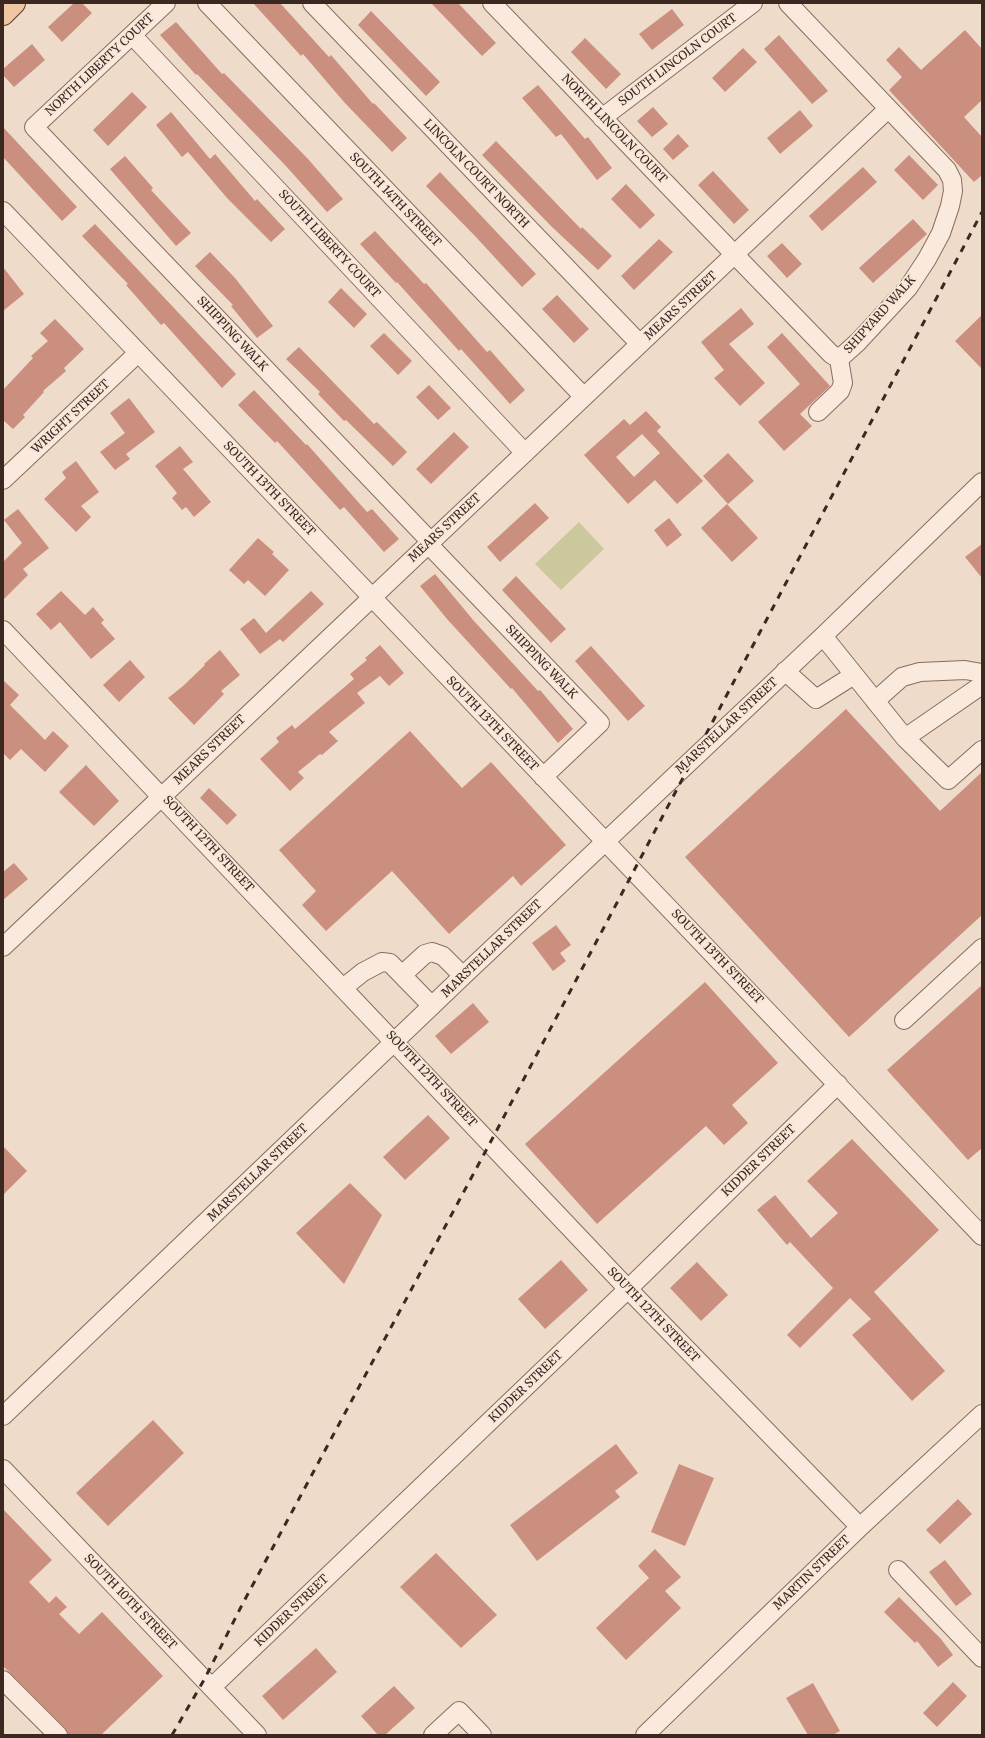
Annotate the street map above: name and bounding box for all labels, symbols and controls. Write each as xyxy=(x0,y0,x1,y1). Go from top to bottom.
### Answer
street label: NORTH LIBERTY COURT xyxy=(43,11,157,119)
street label: SOUTH LINCOLN COURT xyxy=(616,11,740,109)
street label: NORTH LINCOLN COURT xyxy=(558,72,670,186)
street label: LINCOLN COURT NORTH xyxy=(420,117,532,231)
street label: SOUTH 14TH STREET xyxy=(346,150,444,250)
street label: SOUTH LIBERTY COURT xyxy=(275,187,383,301)
street label: MEARS STREET xyxy=(642,269,720,343)
street label: SHIPYARD WALK xyxy=(841,273,919,357)
street label: SHIPPING WALK xyxy=(194,294,270,374)
street label: WRIGHT STREET xyxy=(29,377,113,457)
street label: SOUTH 13TH STREET xyxy=(220,439,318,539)
street label: MEARS STREET xyxy=(406,491,484,565)
street label: SHIPPING WALK xyxy=(502,622,580,702)
street label: SOUTH 13TH STREET xyxy=(443,674,541,774)
street label: MARSTELLAR STREET xyxy=(673,675,781,777)
street label: MEARS STREET xyxy=(171,712,249,788)
street label: SOUTH 12TH STREET xyxy=(160,793,256,895)
street label: MARSTELLAR STREET xyxy=(439,897,545,1001)
street label: SOUTH 13TH STREET xyxy=(668,907,766,1007)
street label: SOUTH 12TH STREET xyxy=(383,1028,479,1130)
street label: MARSTELLAR STREET xyxy=(205,1121,311,1225)
street label: KIDDER STREET xyxy=(719,1122,799,1200)
street label: SOUTH 12TH STREET xyxy=(604,1265,702,1365)
street label: KIDDER STREET xyxy=(486,1348,566,1426)
street label: MARTIN STREET xyxy=(771,1533,853,1613)
street label: SOUTH 10TH STREET xyxy=(81,1551,179,1653)
street label: KIDDER STREET xyxy=(252,1572,332,1650)

